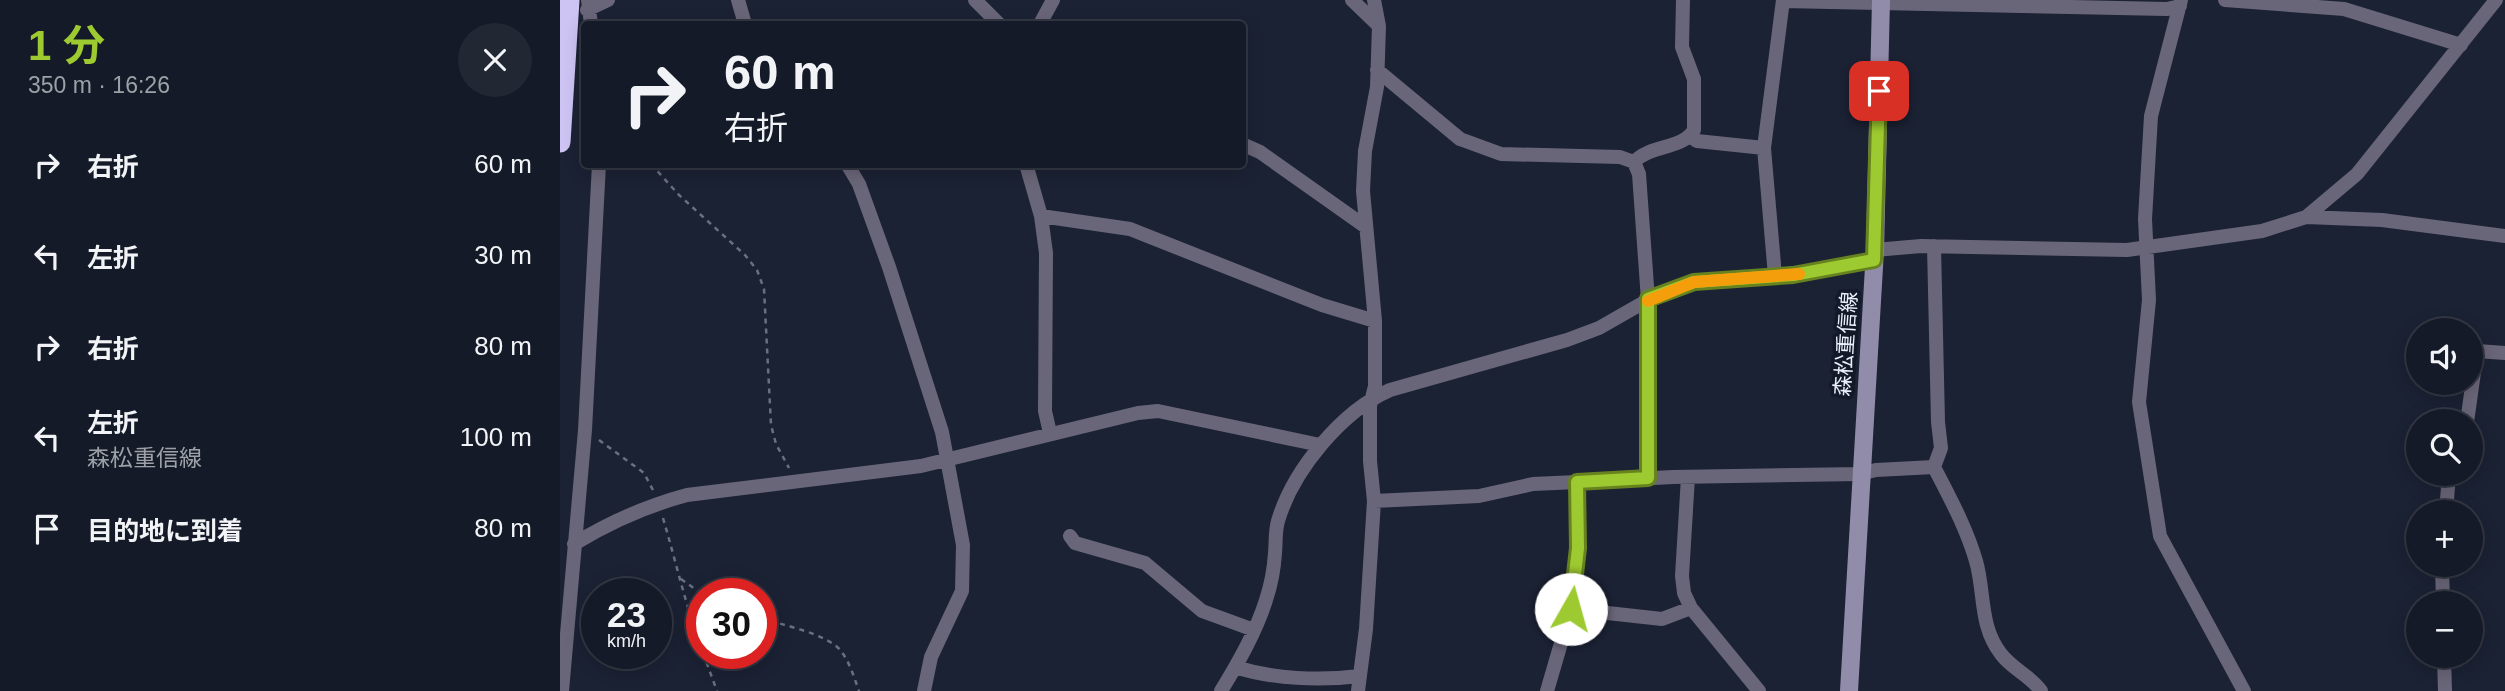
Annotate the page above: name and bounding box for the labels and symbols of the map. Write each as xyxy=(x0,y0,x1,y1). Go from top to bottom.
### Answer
pin xyxy=(1849,61,1909,121)
street label: 森松重信線 xyxy=(1830,291,1861,397)
position arrow xyxy=(1534,572,1608,646)
speed limit sign: 30 xyxy=(686,578,777,669)

